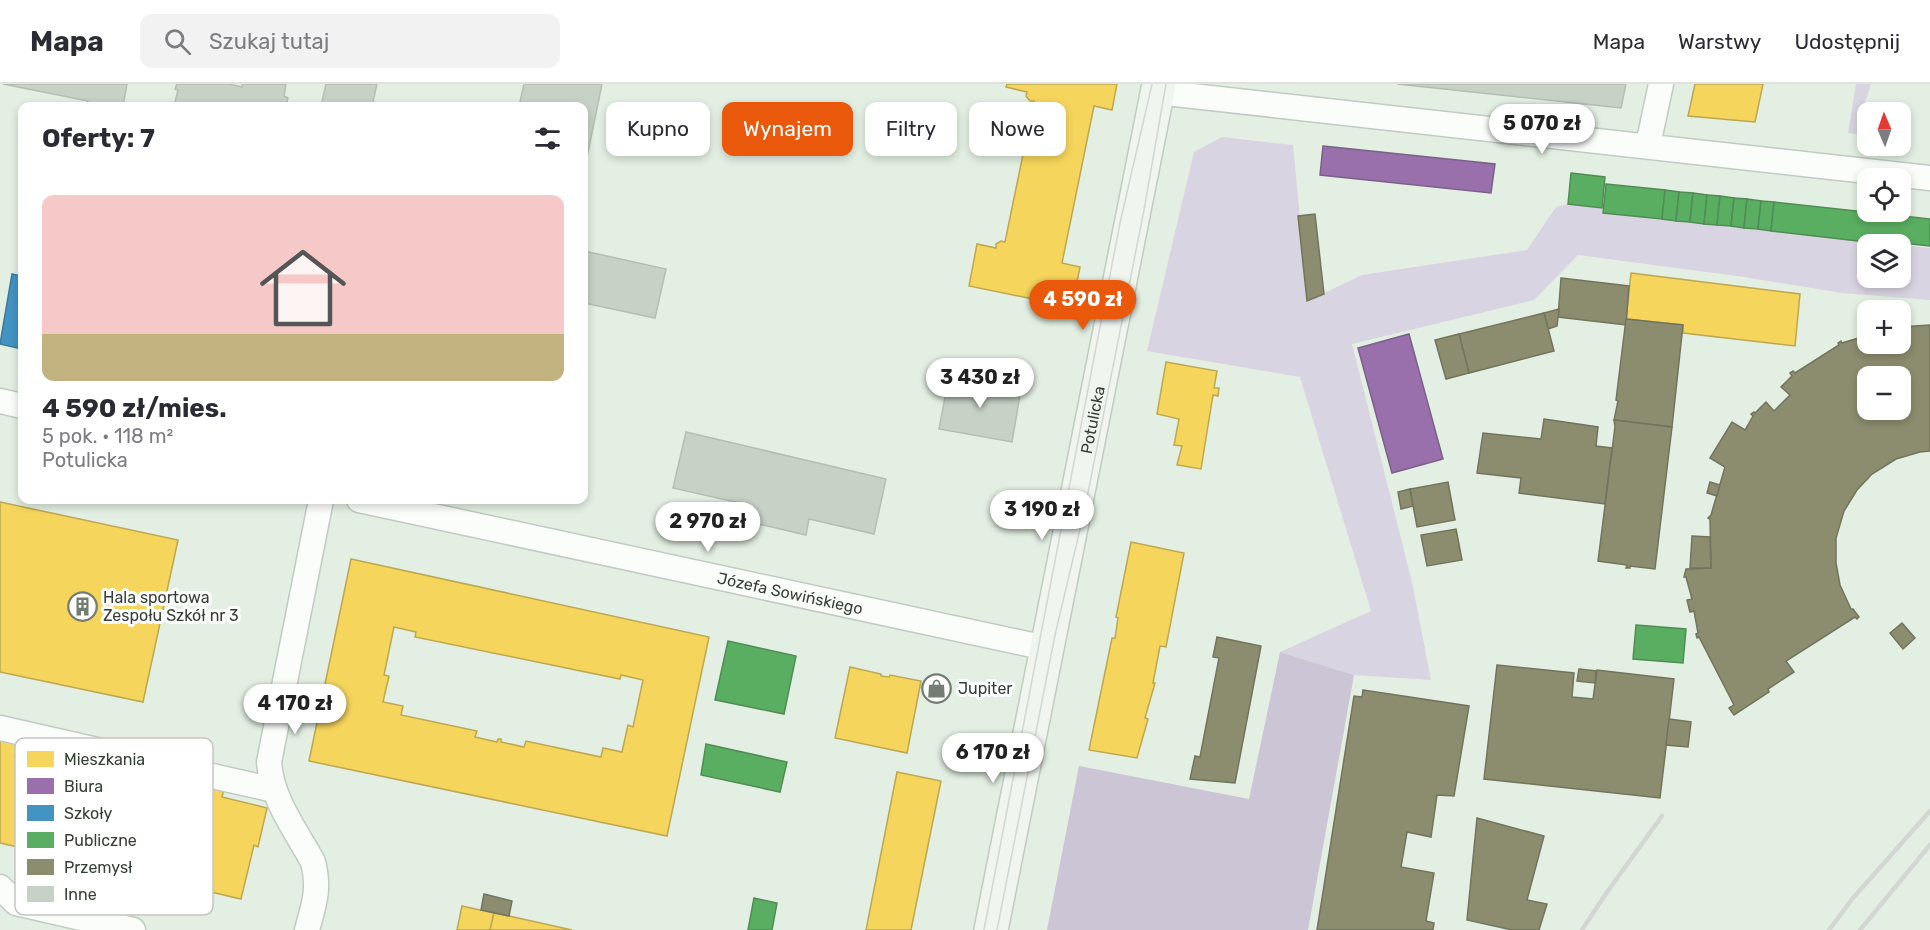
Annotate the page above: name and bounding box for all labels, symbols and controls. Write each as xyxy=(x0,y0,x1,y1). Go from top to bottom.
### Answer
search box xyxy=(140,14,560,68)
text: Mapa xyxy=(30,25,104,58)
icon: search xyxy=(161,25,194,58)
text: Szukaj tutaj xyxy=(209,28,329,55)
text: Mapa xyxy=(1593,29,1645,54)
text: Warstwy xyxy=(1678,29,1761,54)
text: Udostępnij xyxy=(1794,29,1900,54)
chip: Kupno xyxy=(606,102,710,156)
chip: Wynajem xyxy=(722,102,853,156)
chip: Filtry xyxy=(865,102,957,156)
chip: Nowe xyxy=(969,102,1066,156)
north arrow xyxy=(1857,102,1911,156)
map controls xyxy=(1857,102,1911,420)
pin: 5 070 zł xyxy=(1480,104,1604,155)
text: 5 070 zł xyxy=(1503,111,1581,135)
icon: filters xyxy=(531,122,564,155)
text: Oferty: 7 xyxy=(42,123,155,154)
button: locate xyxy=(1857,168,1911,222)
icon: home xyxy=(249,234,357,342)
button: layers xyxy=(1857,234,1911,288)
pin: 4 590 zł xyxy=(1021,280,1145,331)
text: 4 590 zł xyxy=(1043,287,1123,311)
button: + xyxy=(1857,300,1911,354)
pin: 3 430 zł xyxy=(918,358,1042,409)
text: 3 430 zł xyxy=(940,365,1020,389)
button: − xyxy=(1857,366,1911,420)
street label: Potulicka xyxy=(1077,384,1109,456)
text: 4 590 zł/mies. xyxy=(42,393,227,424)
text: 5 pok. · 118 m² xyxy=(42,424,173,448)
text: Potulicka xyxy=(42,448,128,472)
pin: 3 190 zł xyxy=(980,490,1104,541)
text: 3 190 zł xyxy=(1004,497,1080,521)
pin: 2 970 zł xyxy=(646,502,770,553)
text: 2 970 zł xyxy=(669,509,747,533)
street label: Józefa Sowińskiego xyxy=(715,568,865,618)
place label: Hala sportowa Zespołu Szkół nr 3 xyxy=(103,588,239,625)
building icon: Hala sportowa Zespołu Szkół nr 3 xyxy=(66,590,98,622)
shop icon: Jupiter xyxy=(921,672,953,704)
place label: Jupiter xyxy=(958,679,1012,698)
pin: 4 170 zł xyxy=(233,684,357,735)
text: 4 170 zł xyxy=(257,691,333,715)
pin: 6 170 zł xyxy=(931,733,1055,784)
legend xyxy=(15,738,213,915)
text: 6 170 zł xyxy=(956,740,1030,764)
text: Mieszkania xyxy=(64,750,145,769)
text: Biura xyxy=(64,777,103,796)
text: Szkoły xyxy=(64,804,113,823)
text: Publiczne xyxy=(64,831,137,850)
text: Przemysł xyxy=(64,858,133,877)
text: Inne xyxy=(64,885,97,904)

